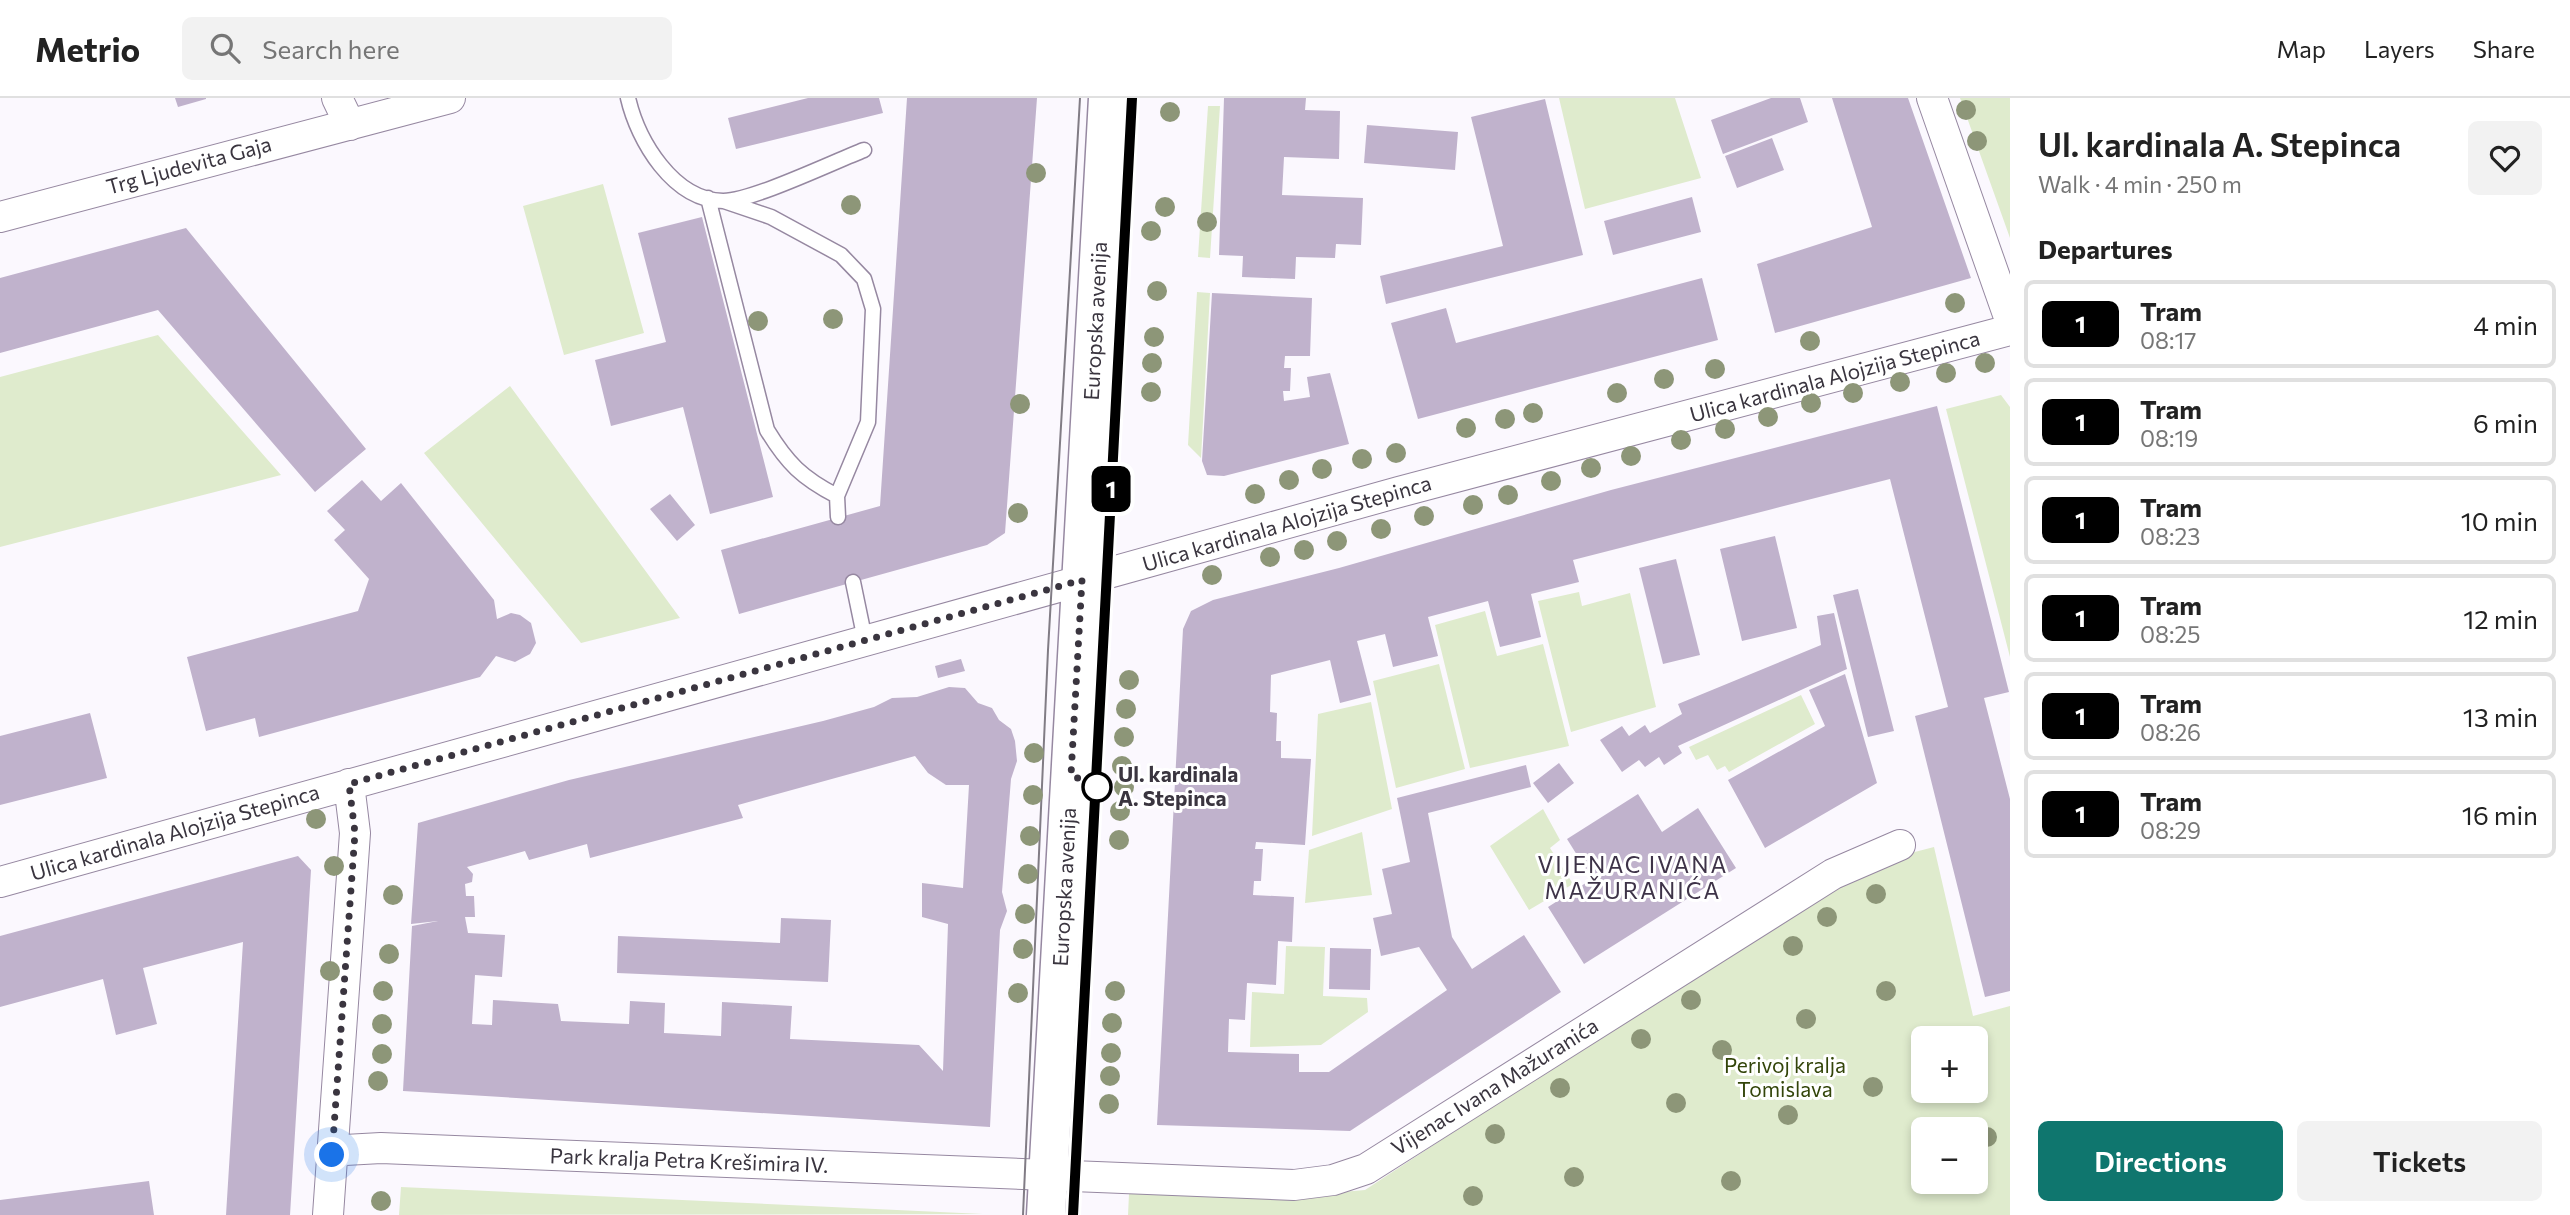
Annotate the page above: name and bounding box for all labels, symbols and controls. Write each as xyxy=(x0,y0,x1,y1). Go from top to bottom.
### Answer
search box xyxy=(182,17,672,80)
text: Metrio xyxy=(35,28,140,69)
icon: search xyxy=(206,29,244,67)
text: Search here xyxy=(262,33,400,64)
text: Map xyxy=(2277,34,2326,63)
text: Layers xyxy=(2364,34,2435,63)
text: Share xyxy=(2473,34,2535,63)
button: heart xyxy=(2468,121,2542,195)
text: Ul. kardinala A. Stepinca xyxy=(2038,123,2401,164)
street label: Trg Ljudevita Gaja xyxy=(103,130,274,199)
text: Walk · 4 min · 250 m xyxy=(2038,170,2242,198)
text: Departures xyxy=(2038,233,2173,264)
street label: Europska avenija xyxy=(1078,241,1111,401)
text: Tram xyxy=(2140,295,2202,326)
text: 1 xyxy=(2075,309,2086,338)
text: 4 min xyxy=(2473,309,2538,340)
street label: Ulica kardinala Alojzija Stepinca xyxy=(1687,325,1983,426)
text: 08:17 xyxy=(2140,326,2196,354)
text: Tram xyxy=(2140,393,2202,424)
text: 1 xyxy=(2075,407,2086,436)
text: 6 min xyxy=(2473,407,2538,438)
text: 08:19 xyxy=(2140,424,2198,452)
line badge: 1 xyxy=(1088,466,1134,512)
street label: Ulica kardinala Alojzija Stepinca xyxy=(1139,469,1434,576)
text: 1 xyxy=(1106,474,1116,503)
text: Tram xyxy=(2140,491,2202,522)
text: 1 xyxy=(2075,505,2086,534)
text: 10 min xyxy=(2461,505,2538,536)
text: 08:23 xyxy=(2140,522,2200,550)
text: Tram xyxy=(2140,589,2202,620)
text: 1 xyxy=(2075,603,2086,632)
text: 12 min xyxy=(2463,603,2538,634)
text: 08:25 xyxy=(2140,620,2200,648)
text: Tram xyxy=(2140,687,2202,718)
text: 1 xyxy=(2075,701,2086,730)
text: 13 min xyxy=(2463,701,2538,732)
text: 08:26 xyxy=(2140,718,2201,746)
place label: Ul. kardinala A. Stepinca xyxy=(1118,761,1238,810)
marker: Ul. kardinala A. Stepinca xyxy=(1082,772,1112,802)
street label: Ulica kardinala Alojzija Stepinca xyxy=(27,778,322,885)
text: Tram xyxy=(2140,785,2202,816)
text: 1 xyxy=(2075,799,2086,828)
text: 16 min xyxy=(2462,799,2538,830)
street label: Europska avenija xyxy=(1047,807,1080,967)
text: 08:29 xyxy=(2140,816,2201,844)
district label: VIJENAC IVANA MAŽURANIĆA xyxy=(1538,850,1728,904)
street label: Vijenac Ivana Mažuranića xyxy=(1386,1012,1602,1160)
map controls xyxy=(1911,1026,1988,1194)
button: + xyxy=(1911,1026,1988,1103)
park label: Perivoj kralja Tomislava xyxy=(1724,1052,1846,1101)
button: − xyxy=(1911,1117,1988,1194)
button: Directions xyxy=(2038,1121,2283,1201)
button: Tickets xyxy=(2297,1121,2542,1201)
your location xyxy=(314,1137,349,1172)
street label: Park kralja Petra Krešimira IV. xyxy=(549,1142,829,1177)

